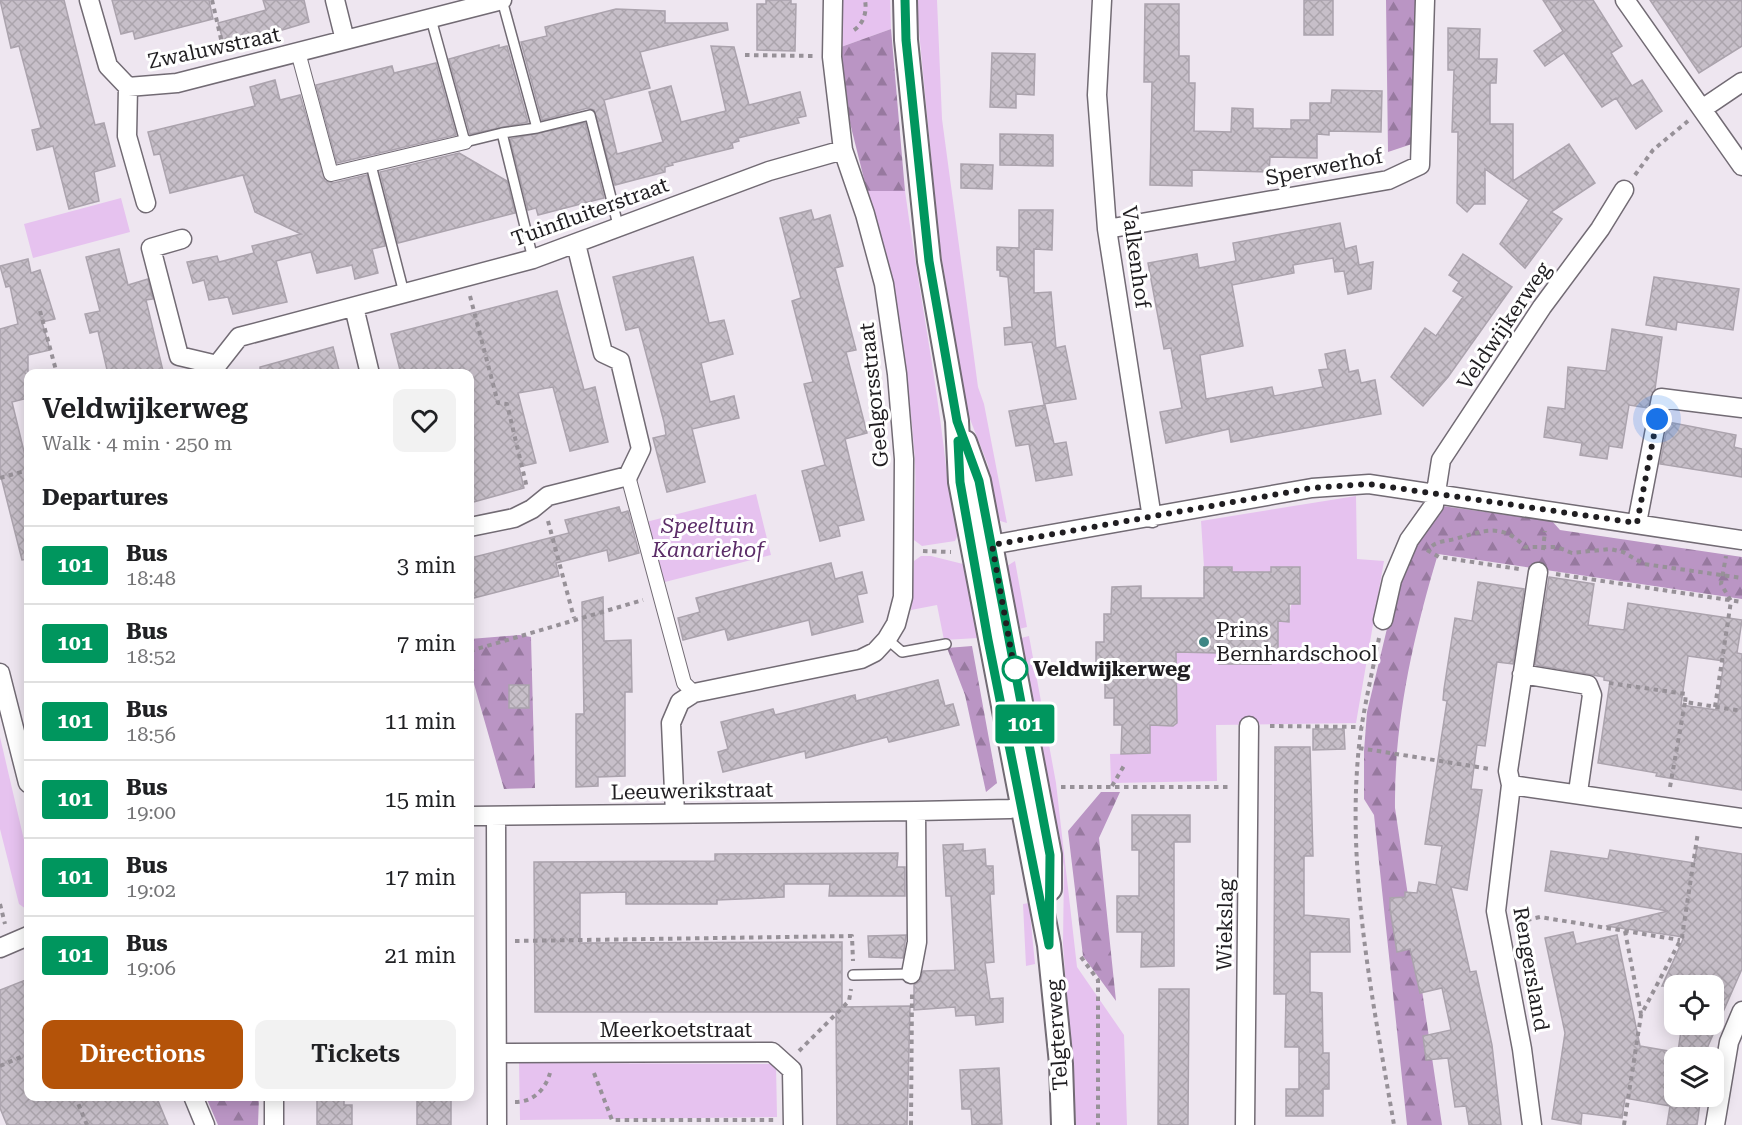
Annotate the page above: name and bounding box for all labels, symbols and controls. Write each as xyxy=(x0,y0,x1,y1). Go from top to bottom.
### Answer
street label: Zwaluwstraat xyxy=(146,22,283,74)
street label: Sperwerhof xyxy=(1263,144,1385,190)
street label: Tuinfluiterstraat xyxy=(508,172,672,252)
street label: Valkenhof xyxy=(1117,204,1155,311)
street label: Veldwijkerweg xyxy=(1452,258,1556,394)
street label: Geelgorsstraat xyxy=(854,321,894,469)
button: heart xyxy=(393,389,456,452)
text: Veldwijkerweg xyxy=(42,392,248,425)
your location xyxy=(1642,404,1672,434)
text: Walk · 4 min · 250 m xyxy=(42,431,232,455)
text: Departures xyxy=(42,485,168,510)
park label: Speeltuin Kanariehof xyxy=(651,514,766,562)
text: Bus xyxy=(126,541,168,566)
text: 101 xyxy=(57,553,93,577)
text: 3 min xyxy=(397,553,456,578)
text: 18:48 xyxy=(126,566,176,590)
place label: Prins Bernhardschool xyxy=(1216,618,1378,666)
text: Bus xyxy=(126,619,168,644)
text: 101 xyxy=(57,631,93,655)
text: 7 min xyxy=(397,631,456,656)
marker: Prins Bernhardschool xyxy=(1197,635,1211,649)
text: 18:52 xyxy=(126,644,176,668)
marker: Veldwijkerweg xyxy=(1002,656,1028,682)
place label: Veldwijkerweg xyxy=(1033,657,1190,681)
text: Bus xyxy=(126,697,168,722)
line badge: 101 xyxy=(990,704,1060,744)
text: 101 xyxy=(57,709,93,733)
text: 11 min xyxy=(385,709,456,734)
text: 101 xyxy=(1007,712,1043,736)
text: 18:56 xyxy=(126,722,176,746)
text: Bus xyxy=(126,775,168,800)
street label: Leeuwerikstraat xyxy=(610,778,774,804)
text: 101 xyxy=(57,787,93,811)
text: 15 min xyxy=(385,787,456,812)
text: 19:00 xyxy=(126,800,176,824)
text: Bus xyxy=(126,853,168,878)
text: 101 xyxy=(57,865,93,889)
text: 17 min xyxy=(385,865,456,890)
text: 19:02 xyxy=(126,878,176,902)
street label: Wiekslag xyxy=(1212,879,1238,971)
street label: Rengersland xyxy=(1508,905,1554,1034)
text: Bus xyxy=(126,931,168,956)
text: 101 xyxy=(57,943,93,967)
text: 21 min xyxy=(385,943,456,968)
text: 19:06 xyxy=(126,956,176,980)
map controls xyxy=(1664,975,1724,1107)
button: locate xyxy=(1664,975,1724,1035)
street label: Telgterweg xyxy=(1041,979,1073,1091)
street label: Meerkoetstraat xyxy=(600,1018,753,1042)
button: Directions xyxy=(42,1020,243,1089)
button: Tickets xyxy=(255,1020,456,1089)
button: layers xyxy=(1664,1047,1724,1107)

